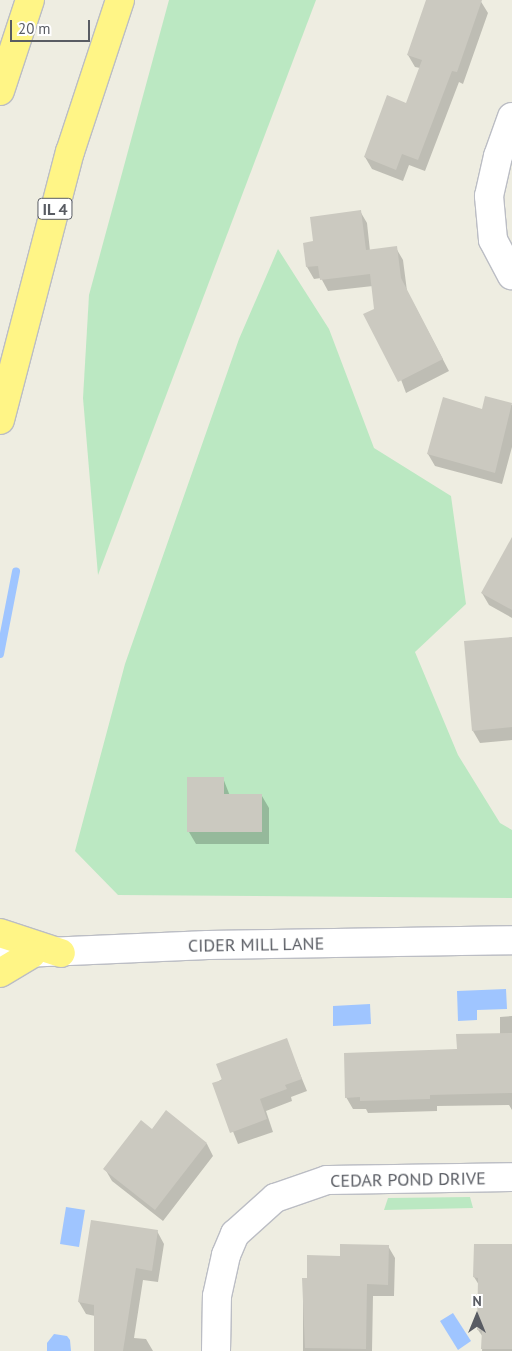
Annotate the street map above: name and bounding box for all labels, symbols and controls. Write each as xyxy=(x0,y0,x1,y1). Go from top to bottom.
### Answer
scale bar xyxy=(12,10,92,42)
text: 20 m xyxy=(18,19,51,38)
road number: IL 4 xyxy=(36,195,74,222)
street label: CIDER MILL LANE xyxy=(187,933,325,957)
street label: CEDAR POND DRIVE xyxy=(330,1168,486,1192)
north arrow xyxy=(452,1291,502,1341)
text: N xyxy=(472,1292,482,1310)

